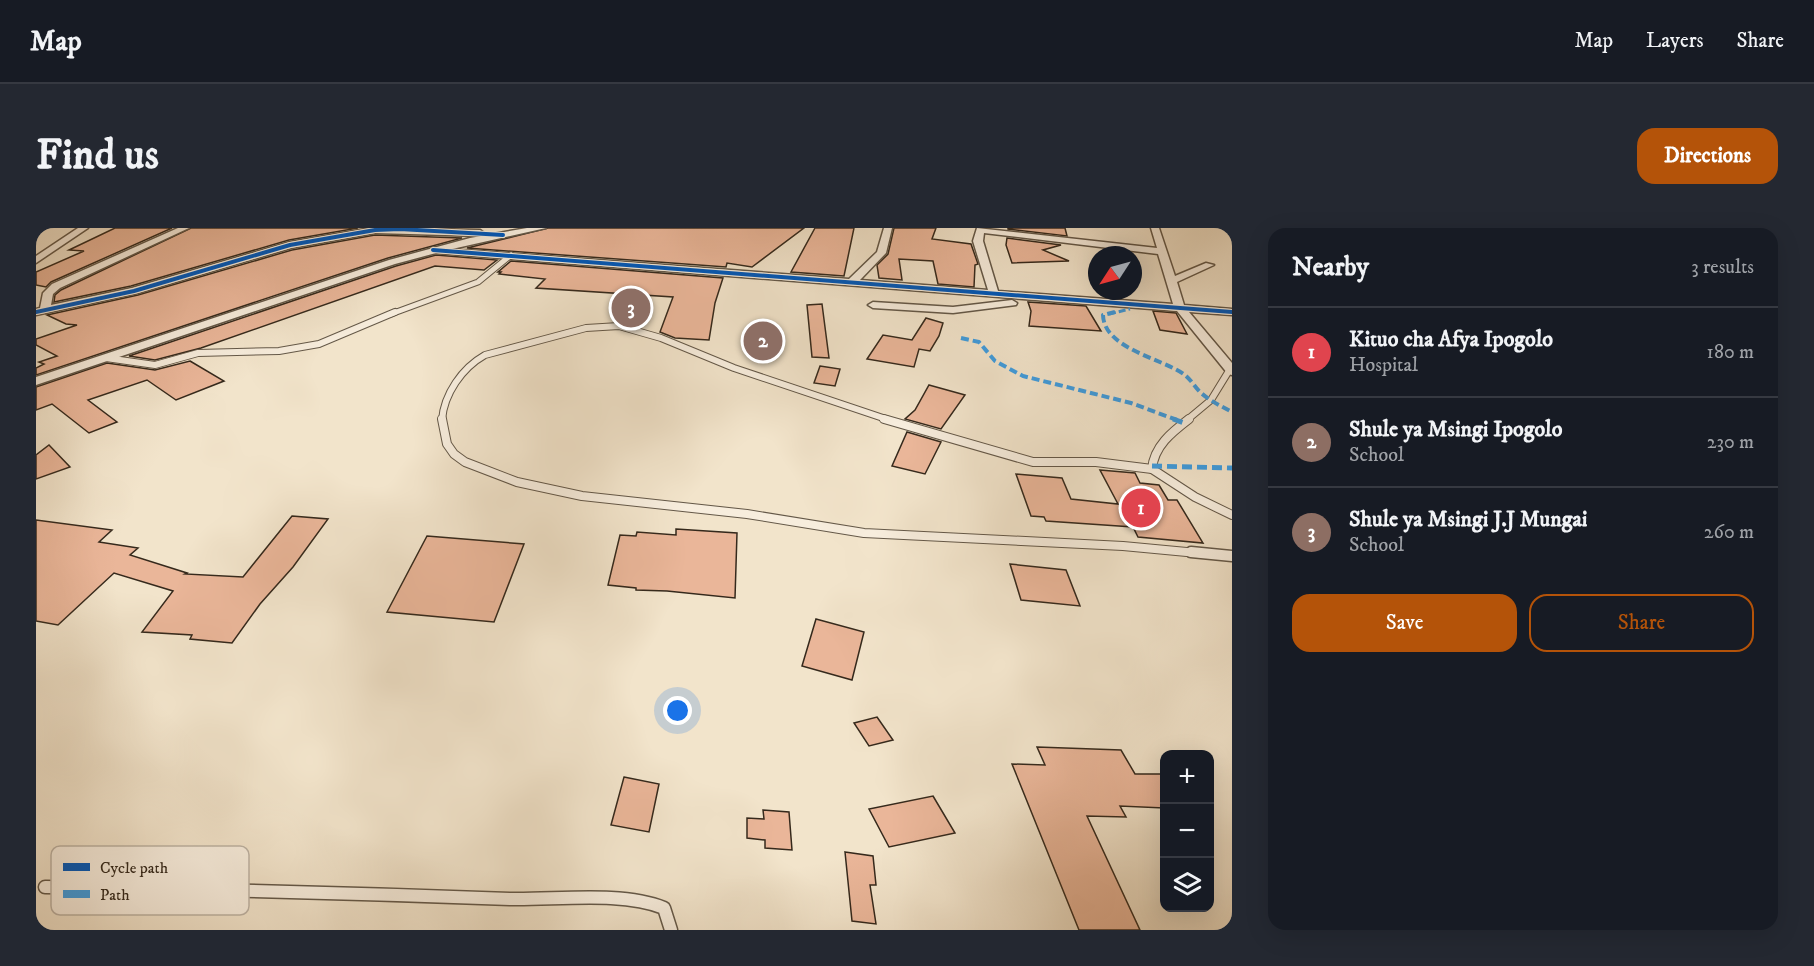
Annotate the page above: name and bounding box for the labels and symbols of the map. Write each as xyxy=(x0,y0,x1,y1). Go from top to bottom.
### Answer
north arrow xyxy=(1088,246,1142,300)
pin: 3 xyxy=(612,286,650,331)
pin: 2 xyxy=(744,318,782,364)
pin: 1 xyxy=(1122,486,1160,530)
your location xyxy=(663,696,692,725)
legend xyxy=(51,846,249,915)
text: Cycle path xyxy=(100,858,169,878)
text: Path xyxy=(100,885,130,905)

